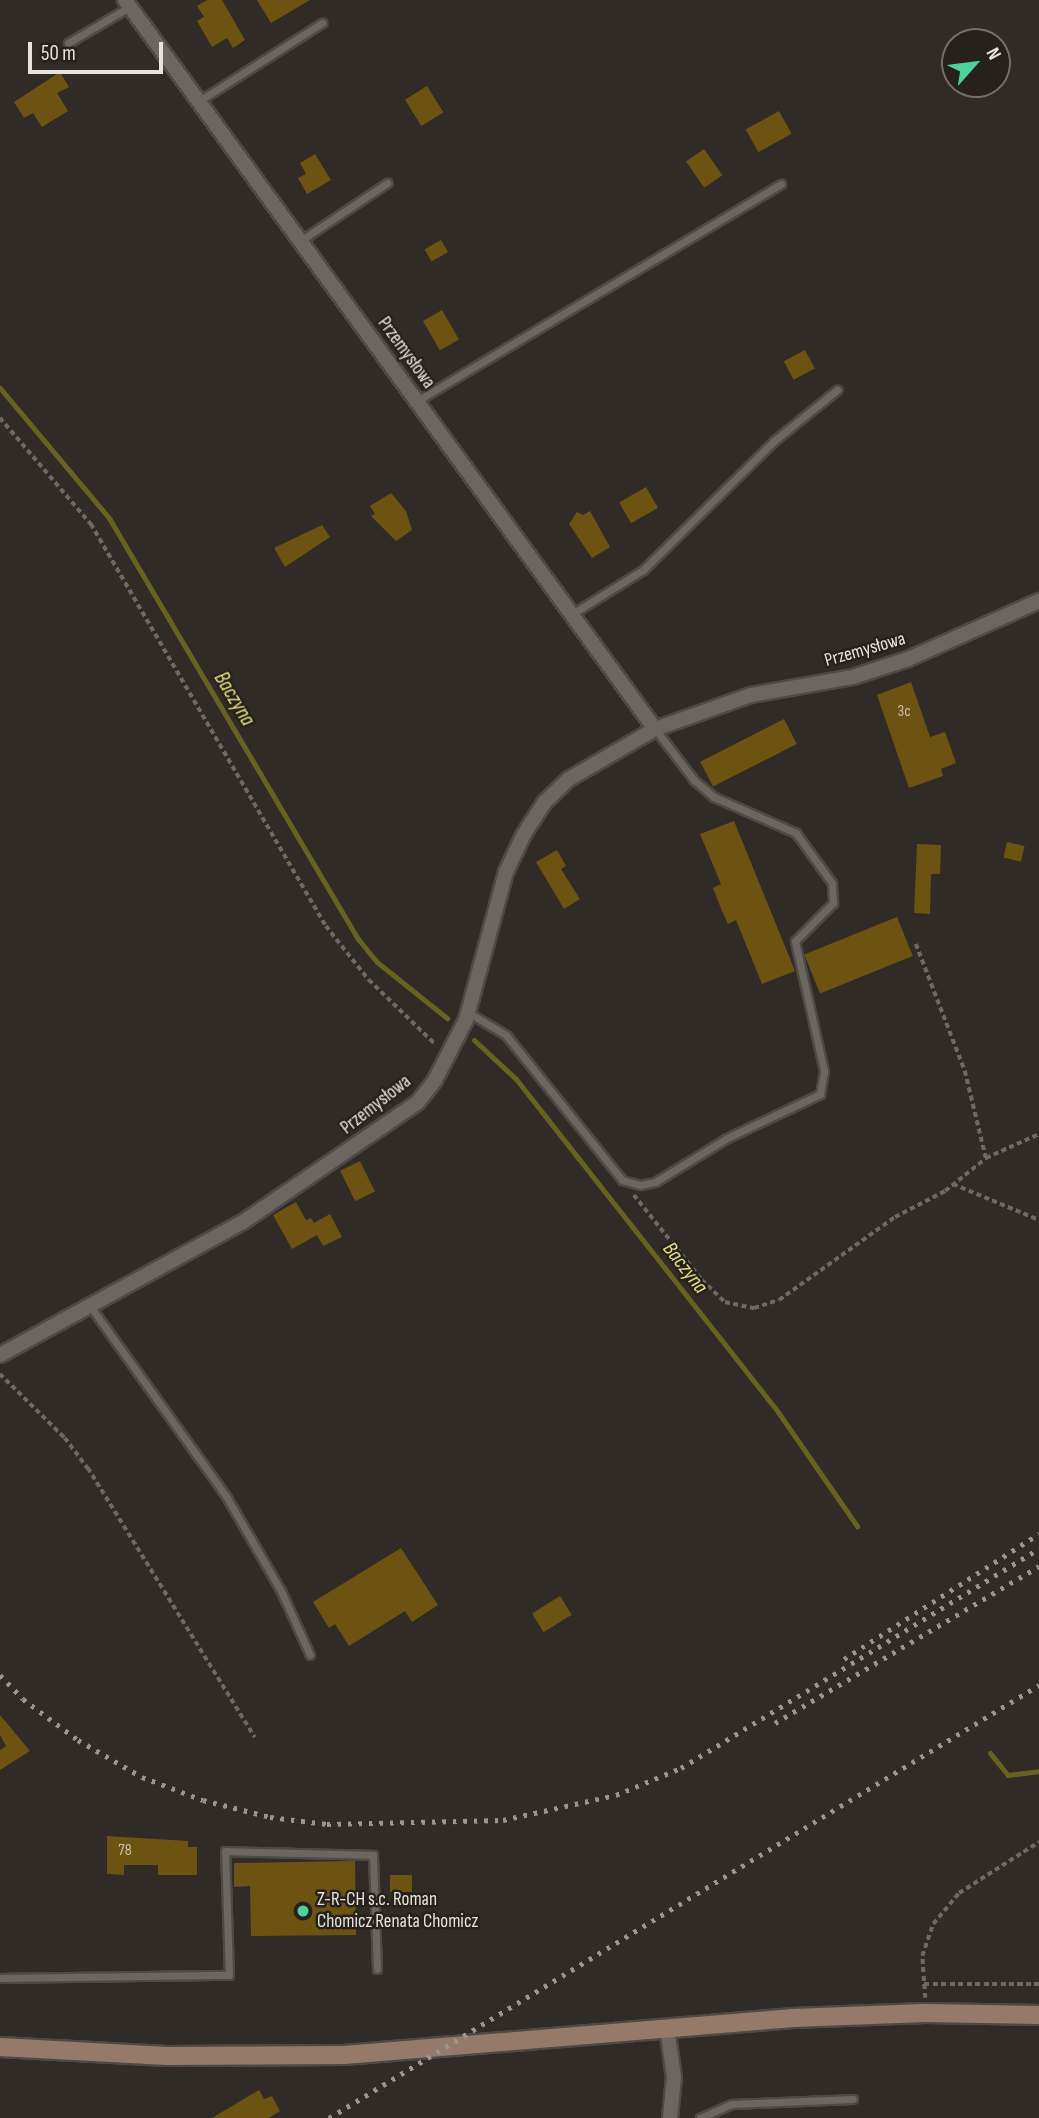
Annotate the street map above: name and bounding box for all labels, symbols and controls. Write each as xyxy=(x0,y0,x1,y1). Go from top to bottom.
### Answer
scale bar xyxy=(32,28,166,72)
north arrow xyxy=(941,28,1011,98)
text: 50 m xyxy=(41,41,76,66)
text: N xyxy=(981,44,1006,64)
street label: Przemysłowa xyxy=(372,313,440,393)
street label: Przemysłowa xyxy=(822,628,908,672)
water label: Baczyna xyxy=(208,667,260,731)
house number: 3c xyxy=(897,702,911,722)
street label: Przemysłowa xyxy=(336,1070,416,1140)
water label: Baczyna xyxy=(657,1237,713,1299)
house number: 78 xyxy=(118,1841,132,1861)
place label: Z-R-CH s.c. Roman Chomicz Renata Chomicz xyxy=(317,1889,478,1933)
marker: Z-R-CH s.c. Roman Chomicz Renata Chomicz xyxy=(295,1903,311,1919)

